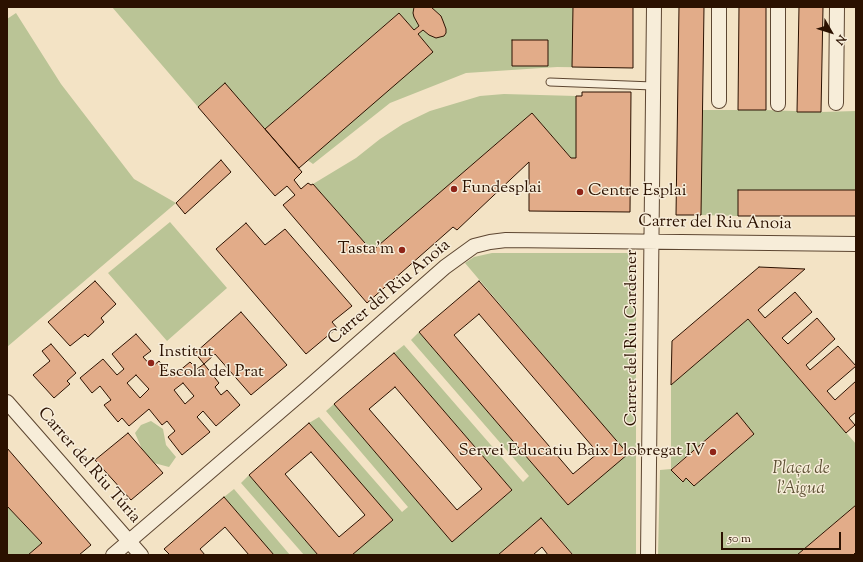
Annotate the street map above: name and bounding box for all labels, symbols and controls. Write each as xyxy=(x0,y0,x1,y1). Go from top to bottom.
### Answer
north arrow xyxy=(811,12,851,52)
text: N xyxy=(831,31,849,48)
place label: Fundesplai xyxy=(462,179,542,199)
place label: Centre Esplai xyxy=(588,182,686,202)
marker: Fundesplai xyxy=(449,184,459,194)
marker: Centre Esplai xyxy=(575,187,585,197)
street label: Carrer del Riu Anoia xyxy=(638,212,792,236)
street label: Carrer del Riu Anoia xyxy=(325,236,455,350)
place label: Tasta'm xyxy=(338,240,394,260)
marker: Tasta'm xyxy=(397,245,407,255)
street label: Carrer del Riu Cardener xyxy=(623,250,643,426)
place label: Institut Escola del Prat xyxy=(159,343,264,383)
marker: Institut Escola del Prat xyxy=(146,358,156,368)
street label: Carrer del Riu Túria xyxy=(32,404,144,528)
place label: Servei Educatiu Baix Llobregat IV xyxy=(458,442,705,462)
marker: Servei Educatiu Baix Llobregat IV xyxy=(708,447,718,457)
park label: Plaça de l'Aigua xyxy=(772,460,830,500)
scale bar xyxy=(723,524,843,550)
text: 50 m xyxy=(728,530,751,548)

